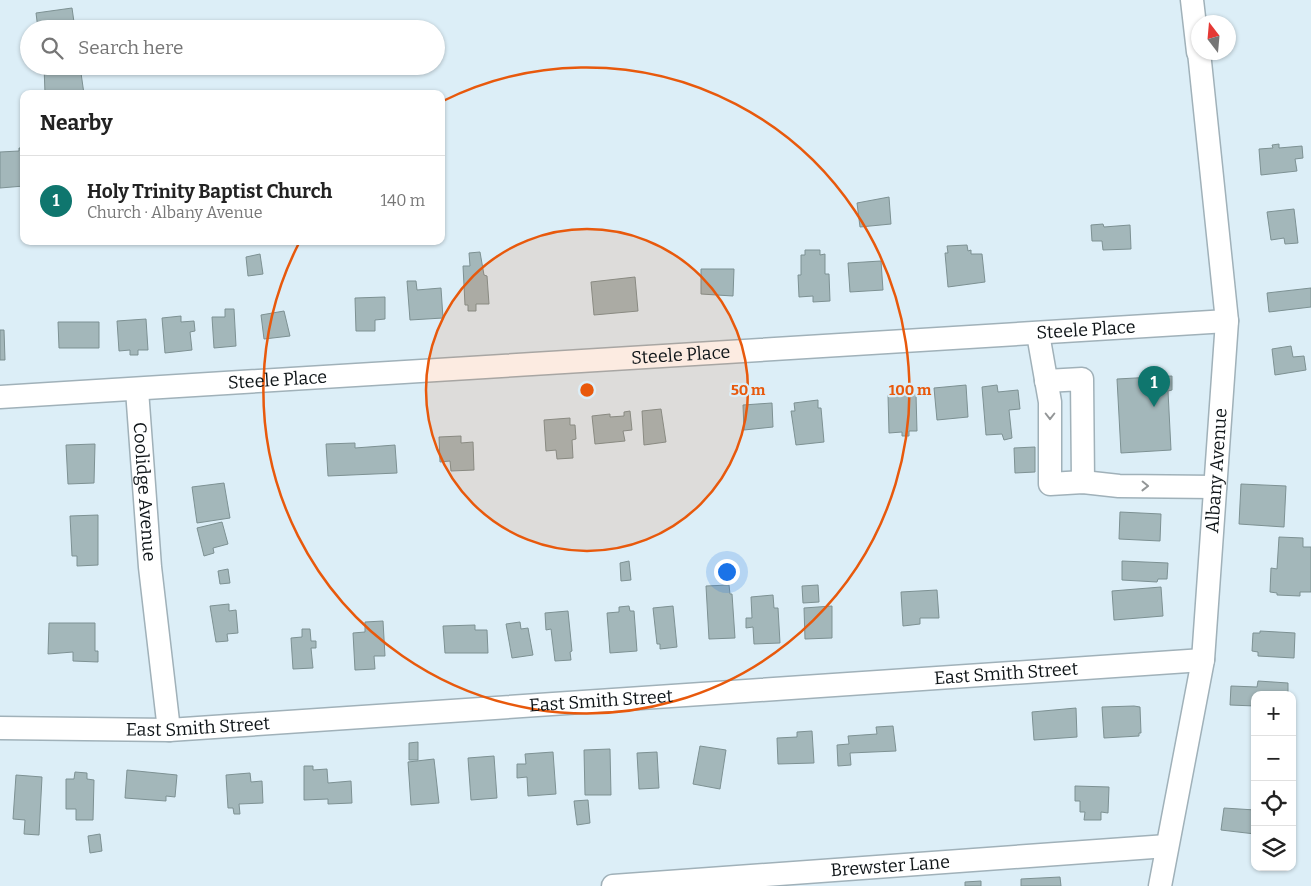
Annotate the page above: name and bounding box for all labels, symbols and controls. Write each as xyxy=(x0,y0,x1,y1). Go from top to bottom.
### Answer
north arrow xyxy=(1191,15,1236,60)
search box xyxy=(20,20,445,75)
icon: search xyxy=(38,34,66,62)
text: Search here xyxy=(78,36,183,59)
text: Nearby xyxy=(40,110,113,136)
text: Holy Trinity Baptist Church xyxy=(87,180,332,203)
text: 1 xyxy=(53,191,59,210)
text: 140 m xyxy=(380,191,425,210)
text: Church · Albany Avenue xyxy=(87,203,262,222)
street label: Steele Place xyxy=(1036,316,1136,344)
street label: Steele Place xyxy=(630,341,731,369)
street label: Steele Place xyxy=(227,366,328,394)
pin: 1 xyxy=(1138,366,1170,407)
centre of rings xyxy=(578,381,596,399)
text: 50 m xyxy=(731,381,766,399)
text: 100 m xyxy=(889,381,932,399)
street label: Albany Avenue xyxy=(1201,407,1232,534)
one-way arrow xyxy=(1045,413,1055,421)
street label: Coolidge Avenue xyxy=(128,421,161,562)
one-way arrow xyxy=(1142,481,1149,491)
your location xyxy=(714,559,740,585)
street label: East Smith Street xyxy=(933,657,1079,689)
street label: East Smith Street xyxy=(528,685,674,717)
map controls xyxy=(1251,691,1296,871)
button: + xyxy=(1251,691,1296,736)
street label: East Smith Street xyxy=(126,712,271,741)
button: − xyxy=(1251,736,1296,781)
button: locate xyxy=(1251,781,1296,826)
button: layers xyxy=(1251,826,1296,871)
street label: Brewster Lane xyxy=(830,851,951,881)

